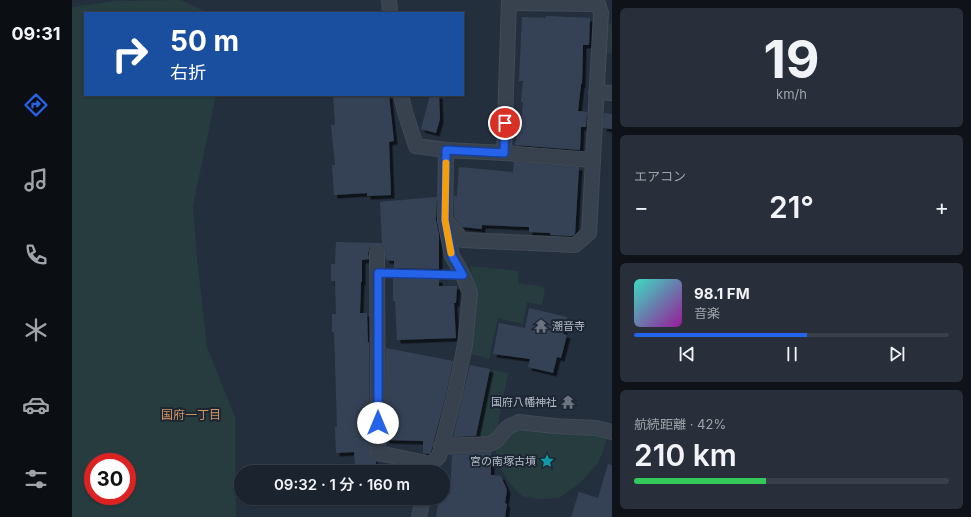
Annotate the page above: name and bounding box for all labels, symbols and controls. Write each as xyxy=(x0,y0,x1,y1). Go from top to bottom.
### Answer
text: 09:31 xyxy=(11,23,61,44)
text: 50 m xyxy=(170,24,239,58)
icon: right xyxy=(104,28,156,80)
text: 19 xyxy=(763,28,820,91)
text: 右折 xyxy=(170,62,206,83)
text: km/h xyxy=(776,86,807,102)
icon: directions xyxy=(22,91,50,119)
pin xyxy=(488,106,522,140)
icon: arrive xyxy=(494,112,516,134)
icon: music xyxy=(22,166,50,194)
text: エアコン xyxy=(634,168,686,184)
text: 21° xyxy=(769,189,814,225)
text: − xyxy=(634,194,649,220)
text: + xyxy=(934,194,949,220)
icon: phone xyxy=(22,241,50,269)
text: 98.1 FM xyxy=(694,284,750,303)
text: 音楽 xyxy=(694,305,720,321)
icon: climate xyxy=(22,316,50,344)
temple icon: 潮音寺 xyxy=(533,318,549,334)
place label: 潮音寺 xyxy=(552,319,585,333)
icon: previous xyxy=(676,343,698,365)
icon: pause xyxy=(781,343,803,365)
icon: next xyxy=(886,343,908,365)
icon: car xyxy=(22,391,50,419)
temple icon: 国府八幡神社 xyxy=(560,394,576,410)
place label: 国府八幡神社 xyxy=(491,395,557,409)
position arrow xyxy=(357,402,399,444)
district label: 国府一丁目 xyxy=(161,407,221,422)
text: 航続距離 · 42% xyxy=(634,416,726,432)
text: 210 km xyxy=(634,437,737,473)
speed limit sign: 30 xyxy=(84,453,136,505)
place icon: 宮の南塚古墳 xyxy=(539,453,555,469)
place label: 宮の南塚古墳 xyxy=(470,454,536,468)
icon: filters xyxy=(22,465,50,493)
text: 09:32 · 1 分 · 160 m xyxy=(274,475,410,494)

